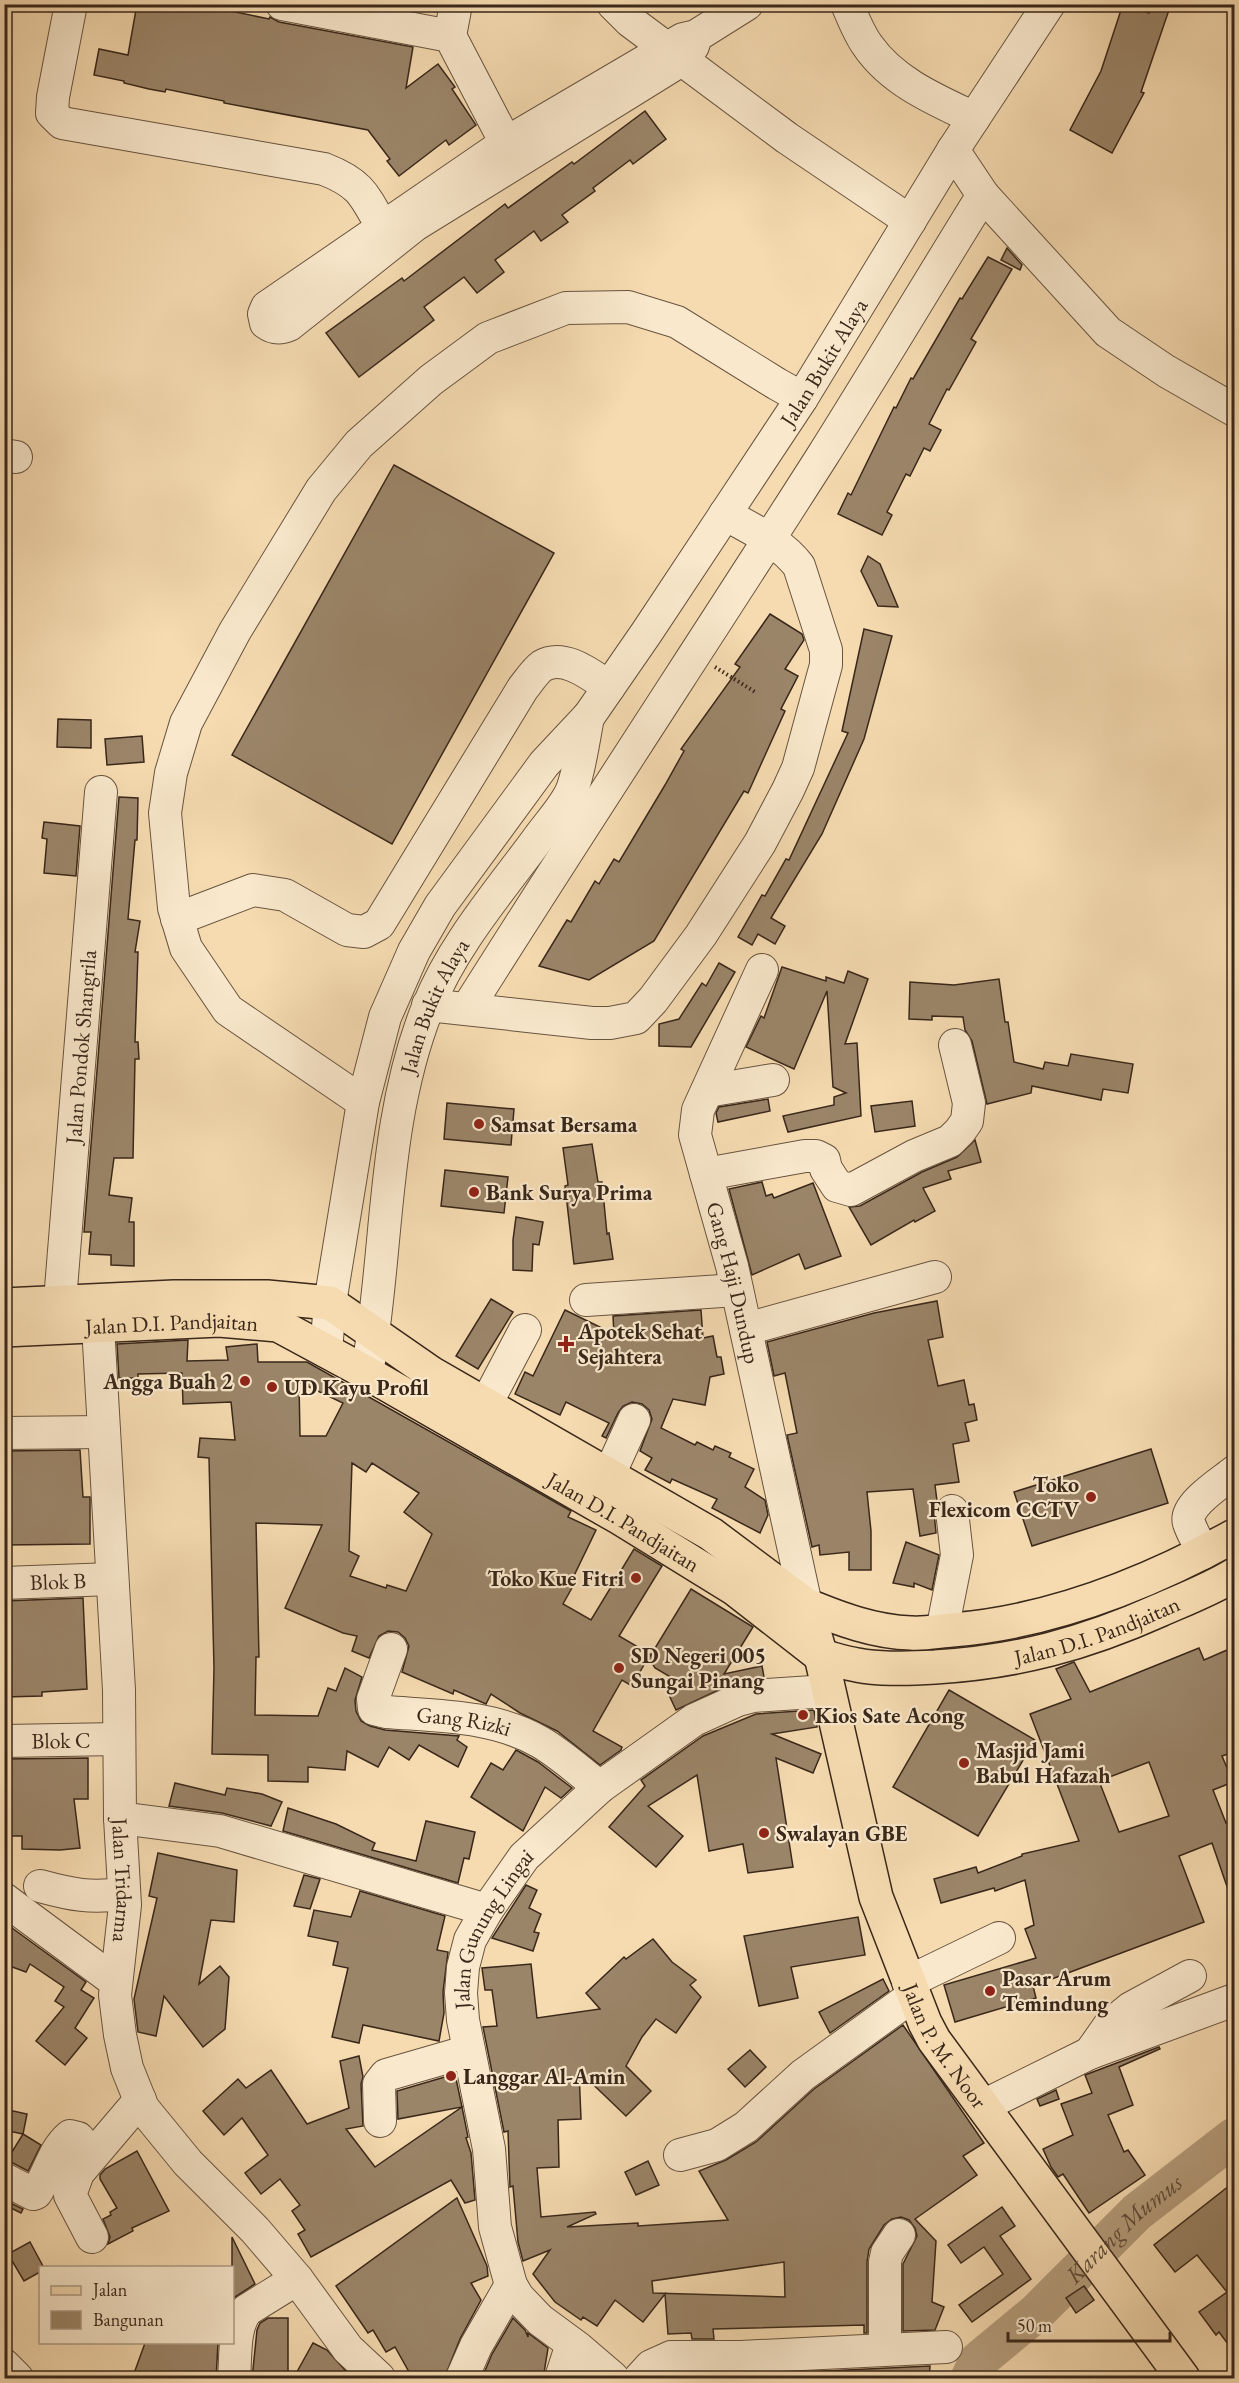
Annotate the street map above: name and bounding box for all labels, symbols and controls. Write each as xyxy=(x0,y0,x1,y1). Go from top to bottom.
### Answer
street label: Jalan Bukit Alaya xyxy=(772,293,874,434)
street label: Jalan Bukit Alaya xyxy=(393,933,476,1079)
street label: Jalan Pondok Shangrila xyxy=(59,948,103,1147)
place label: Samsat Bersama xyxy=(491,1110,638,1139)
marker: Samsat Bersama xyxy=(472,1117,486,1131)
place label: Bank Surya Prima xyxy=(486,1178,653,1207)
marker: Bank Surya Prima xyxy=(467,1185,481,1199)
street label: Gang Haji Dundup xyxy=(700,1199,767,1366)
street label: Jalan D.I. Pandjaitan xyxy=(83,1306,260,1341)
place label: Apotek Sehat Sejahtera xyxy=(577,1317,703,1371)
marker: Apotek Sehat Sejahtera xyxy=(559,1337,573,1351)
place label: Angga Buah 2 xyxy=(102,1367,233,1396)
place label: UD Kayu Profil xyxy=(284,1373,429,1402)
marker: Angga Buah 2 xyxy=(238,1374,252,1388)
marker: UD Kayu Profil xyxy=(265,1380,279,1394)
street label: Jalan D.I. Pandjaitan xyxy=(540,1464,706,1579)
place label: Toko Flexicom CCTV xyxy=(929,1470,1079,1524)
marker: Toko Flexicom CCTV xyxy=(1084,1490,1098,1504)
place label: Toko Kue Fitri xyxy=(487,1564,625,1593)
street label: Blok B xyxy=(29,1566,87,1597)
marker: Toko Kue Fitri xyxy=(629,1571,643,1585)
street label: Jalan D.I. Pandjaitan xyxy=(1010,1589,1185,1672)
place label: SD Negeri 005 Sungai Pinang xyxy=(631,1641,766,1695)
marker: SD Negeri 005 Sungai Pinang xyxy=(612,1661,626,1675)
street label: Gang Rizki xyxy=(416,1700,515,1743)
place label: Kios Sate Acong xyxy=(815,1701,966,1730)
marker: Kios Sate Acong xyxy=(796,1708,810,1722)
street label: Blok C xyxy=(31,1725,91,1756)
place label: Masjid Jami Babul Hafazah xyxy=(976,1736,1111,1790)
marker: Masjid Jami Babul Hafazah xyxy=(957,1756,971,1770)
street label: Jalan Tridarma xyxy=(105,1815,139,1944)
place label: Swalayan GBE xyxy=(776,1819,908,1848)
marker: Swalayan GBE xyxy=(757,1826,771,1840)
street label: Jalan Gunung Lingai xyxy=(447,1842,539,2012)
place label: Pasar Arum Temindung xyxy=(1002,1964,1111,2018)
street label: Jalan P. M. Noor xyxy=(895,1977,994,2115)
marker: Pasar Arum Temindung xyxy=(983,1984,997,1998)
place label: Langgar Al-Amin xyxy=(463,2062,626,2091)
marker: Langgar Al-Amin xyxy=(444,2069,458,2083)
water label: Karang Mumus xyxy=(1058,2167,1189,2291)
legend xyxy=(39,2266,234,2344)
text: Jalan xyxy=(91,2278,128,2301)
scale bar xyxy=(1008,2305,1170,2343)
text: Bangunan xyxy=(93,2308,164,2331)
text: 50 m xyxy=(1017,2314,1052,2337)

